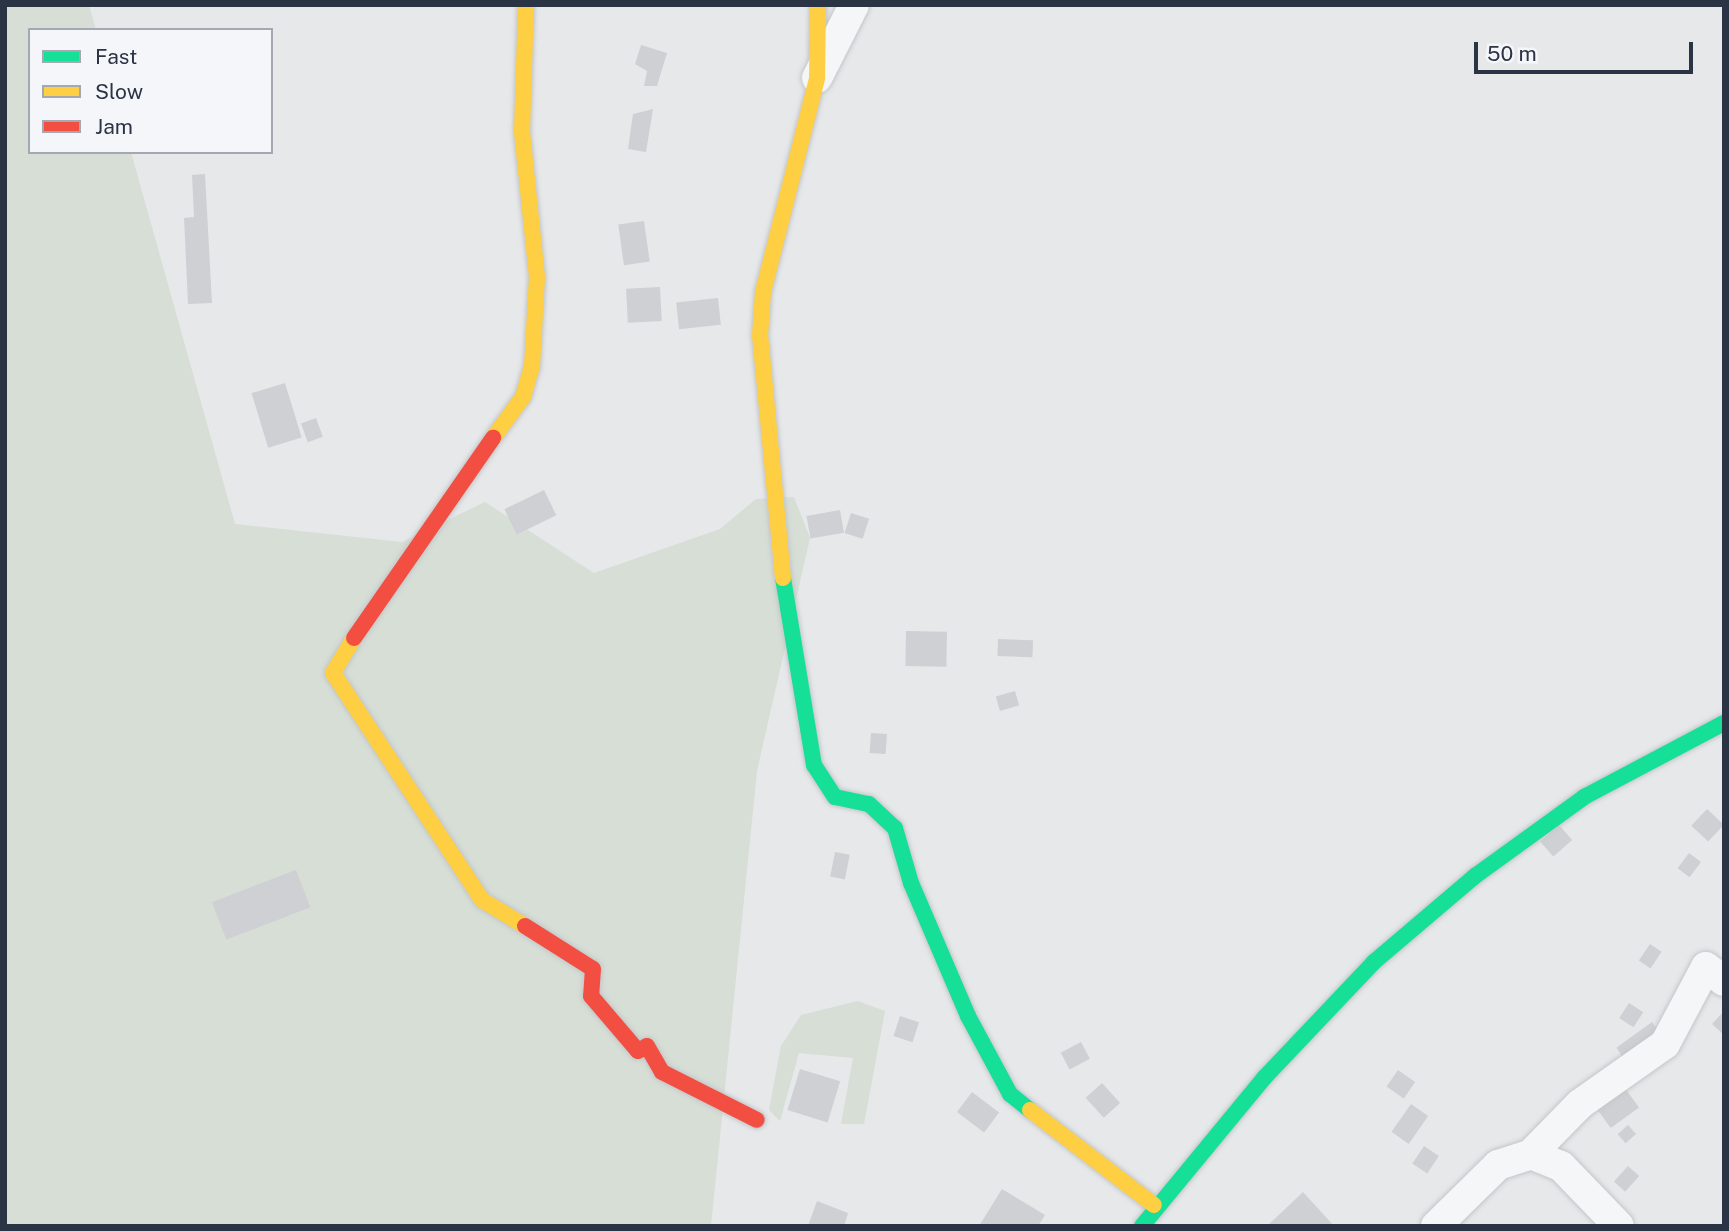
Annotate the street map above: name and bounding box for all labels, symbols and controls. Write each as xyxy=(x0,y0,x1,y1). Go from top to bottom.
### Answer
legend xyxy=(28,28,273,154)
scale bar xyxy=(1477,28,1696,72)
text: 50 m xyxy=(1487,41,1537,66)
text: Fast xyxy=(95,44,137,69)
text: Slow xyxy=(95,79,143,104)
text: Jam xyxy=(95,114,133,139)

